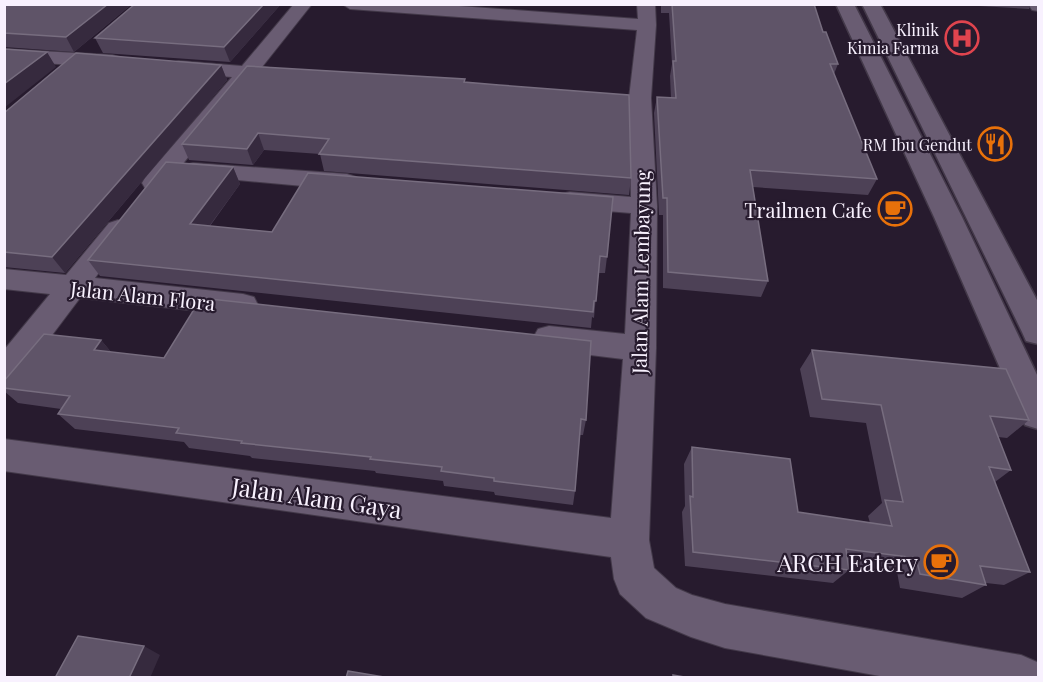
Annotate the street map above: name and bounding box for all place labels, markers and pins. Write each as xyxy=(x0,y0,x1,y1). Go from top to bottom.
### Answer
place label: Klinik Kimia Farma xyxy=(847,19,939,58)
hospital icon: Klinik Kimia Farma xyxy=(944,20,980,56)
restaurant icon: RM Ibu Gendut xyxy=(977,126,1013,162)
place label: RM Ibu Gendut xyxy=(863,134,972,155)
cafe icon: Trailmen Cafe xyxy=(877,191,913,227)
place label: Trailmen Cafe xyxy=(744,196,872,223)
cafe icon: ARCH Eatery xyxy=(923,544,959,580)
place label: ARCH Eatery xyxy=(776,546,918,578)

